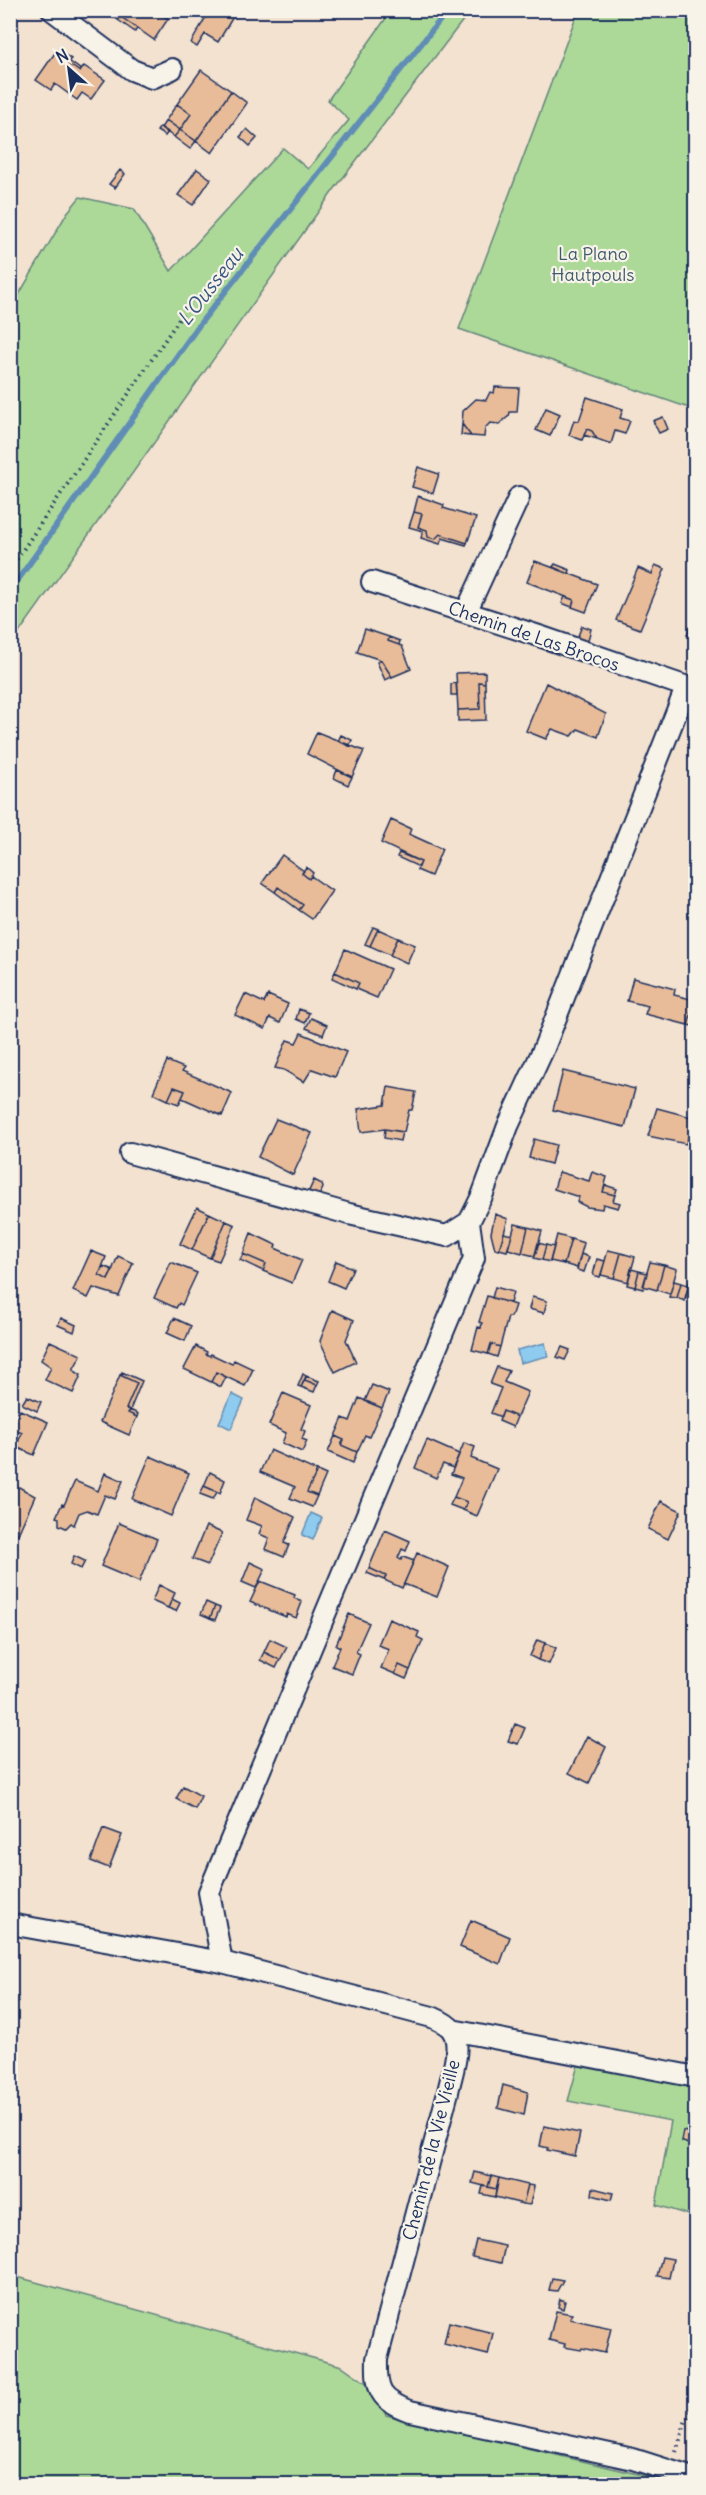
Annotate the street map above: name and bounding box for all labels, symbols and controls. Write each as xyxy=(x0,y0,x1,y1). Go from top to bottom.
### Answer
north arrow xyxy=(39,39,99,99)
text: N xyxy=(52,44,72,67)
water label: L'Ousseau xyxy=(172,241,249,330)
park label: La Plano Hautpouls xyxy=(552,242,634,286)
street label: Chemin de Las Brocos xyxy=(445,596,623,676)
street label: Chemin de la Vie Vieille xyxy=(397,2057,465,2243)

